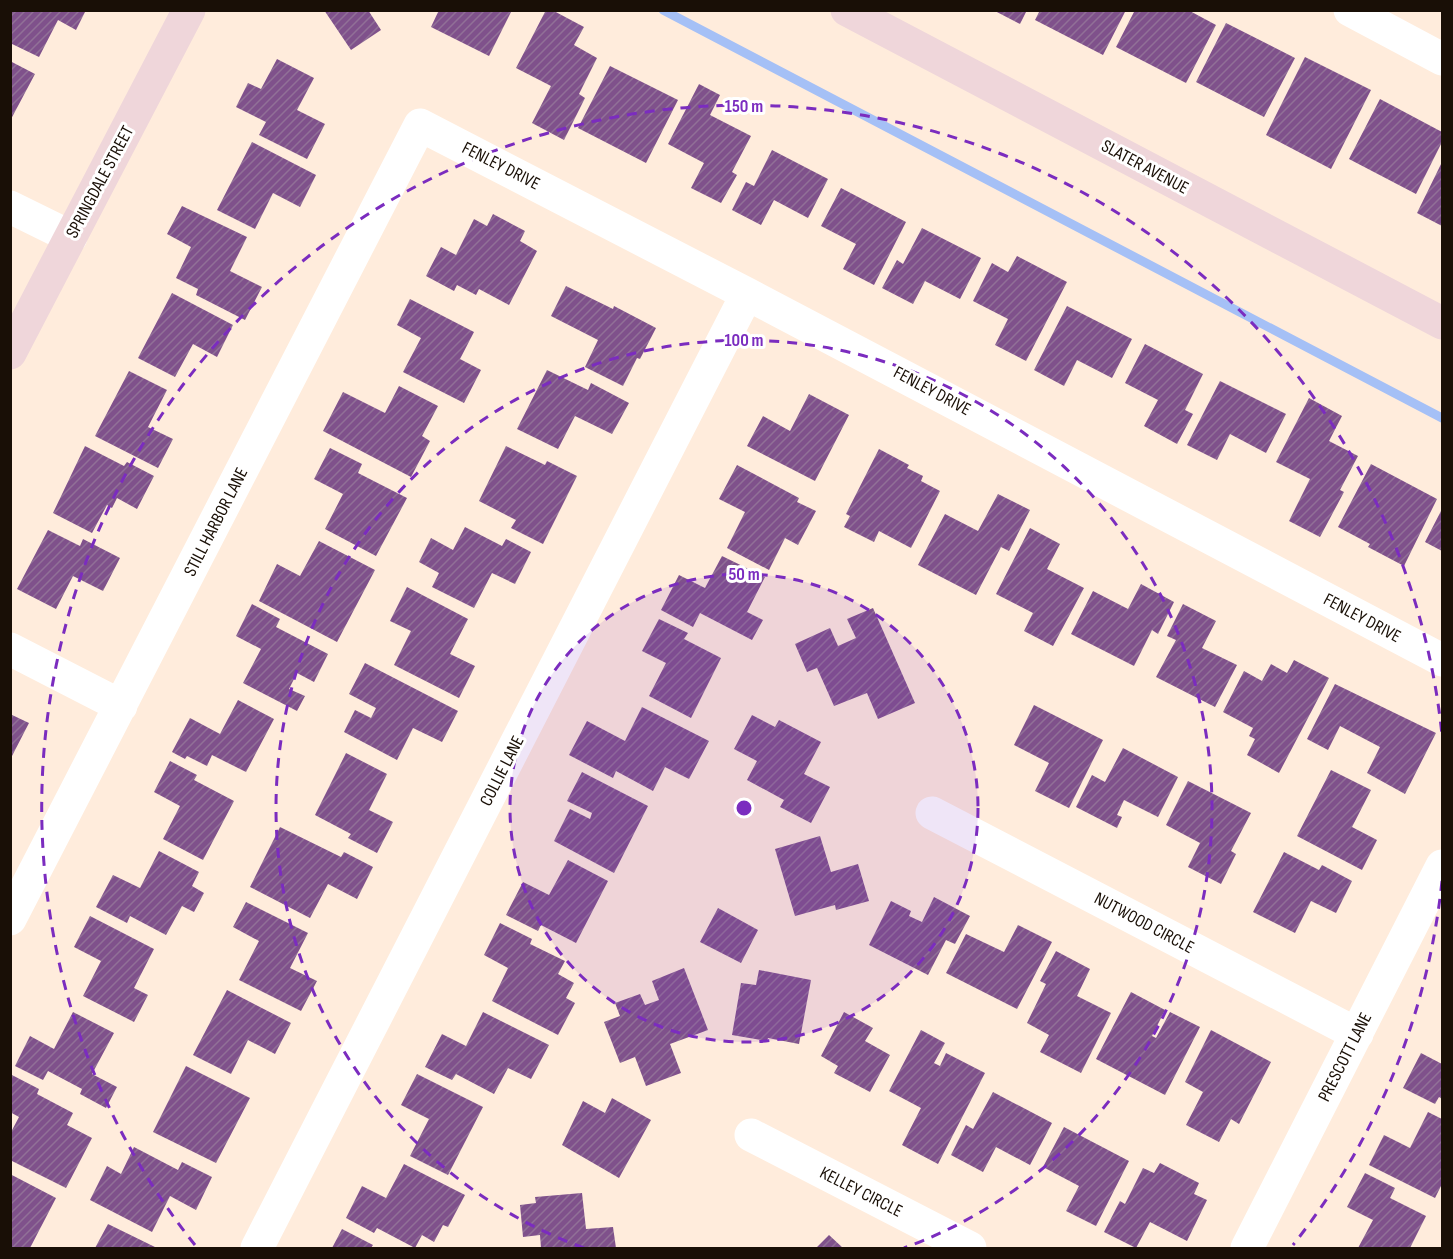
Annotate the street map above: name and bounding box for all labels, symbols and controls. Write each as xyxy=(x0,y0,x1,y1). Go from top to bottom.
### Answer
text: 150 m xyxy=(725,96,763,117)
street label: SPRINGDALE STREET xyxy=(62,122,138,242)
street label: SLATER AVENUE xyxy=(1098,135,1192,199)
street label: FENLEY DRIVE xyxy=(459,137,543,195)
text: 100 m xyxy=(725,330,764,351)
street label: FENLEY DRIVE xyxy=(890,362,974,420)
street label: STILL HARBOR LANE xyxy=(180,464,252,580)
text: 50 m xyxy=(728,564,760,585)
street label: FENLEY DRIVE xyxy=(1320,589,1404,647)
street label: COLLIE LANE xyxy=(475,732,529,810)
centre of rings xyxy=(734,798,754,818)
street label: NUTWOOD CIRCLE xyxy=(1091,888,1197,958)
street label: PRESCOTT LANE xyxy=(1314,1009,1376,1105)
street label: KELLEY CIRCLE xyxy=(816,1162,906,1222)

